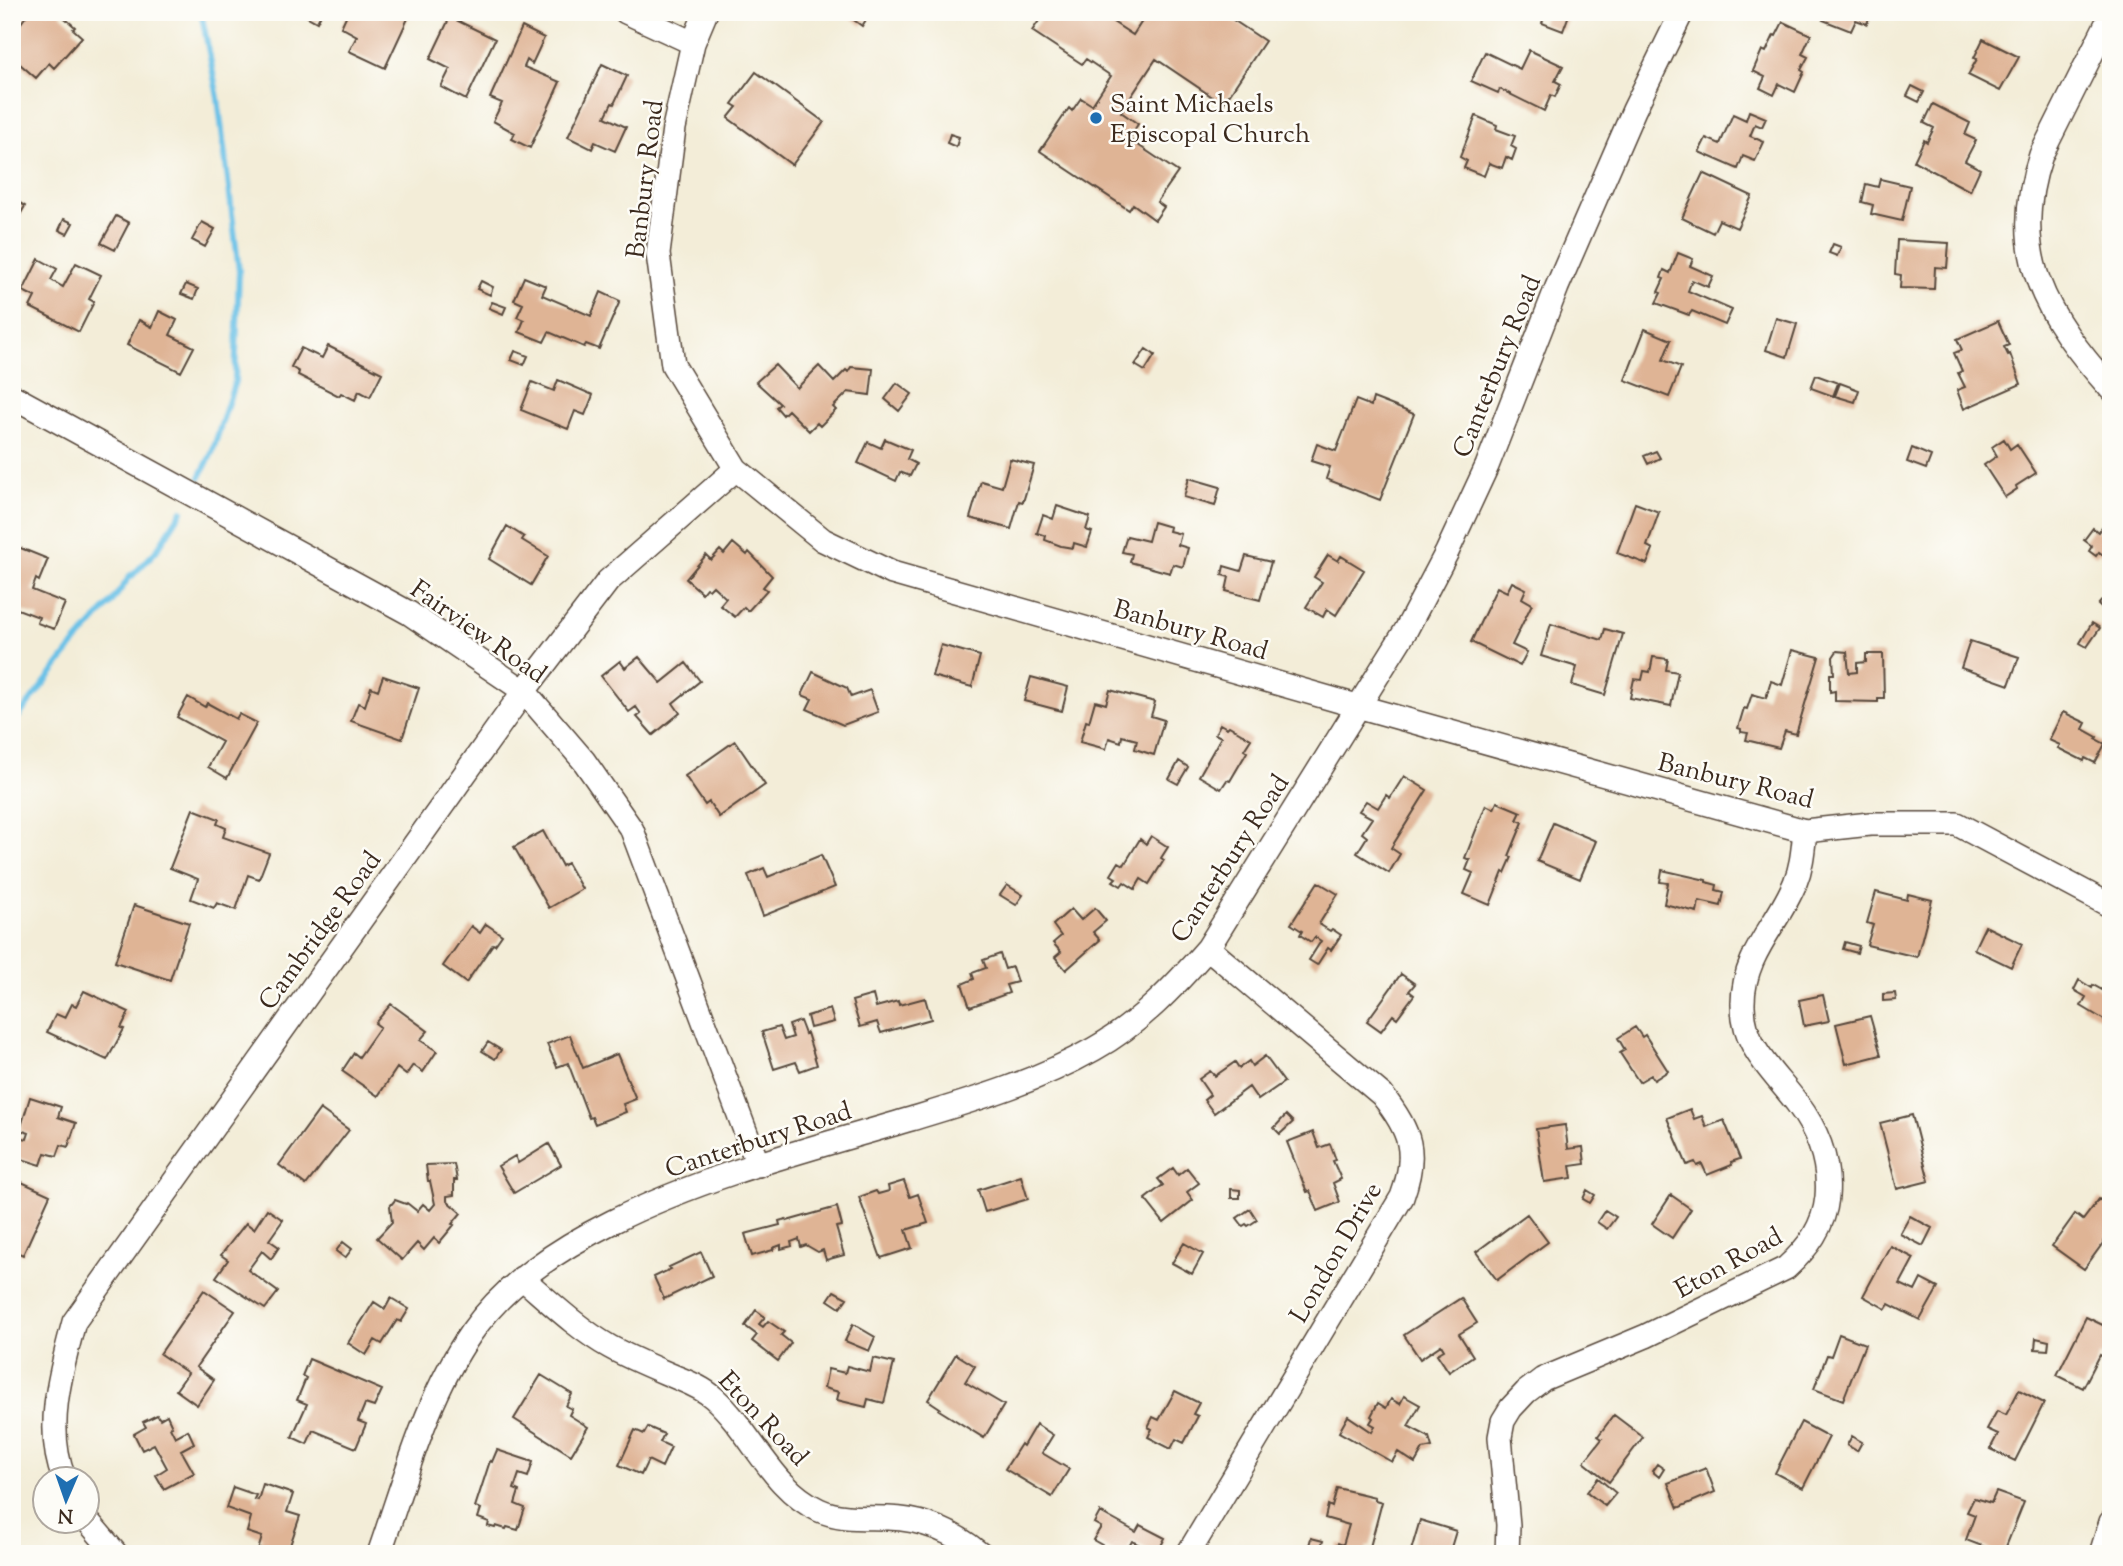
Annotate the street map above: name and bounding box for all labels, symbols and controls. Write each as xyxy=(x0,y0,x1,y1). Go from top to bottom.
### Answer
place label: Saint Michaels Episcopal Church xyxy=(1110,87,1310,154)
street label: Banbury Road xyxy=(618,98,675,261)
marker: Saint Michaels Episcopal Church xyxy=(1088,110,1104,126)
street label: Canterbury Road xyxy=(1445,270,1552,464)
street label: Fairview Road xyxy=(402,572,554,694)
street label: Banbury Road xyxy=(1109,592,1272,671)
street label: Banbury Road xyxy=(1654,745,1817,820)
street label: Canterbury Road xyxy=(1163,768,1300,951)
street label: Cambridge Road xyxy=(251,844,391,1018)
street label: Canterbury Road xyxy=(661,1094,857,1189)
street label: London Drive xyxy=(1282,1176,1392,1331)
street label: Eton Road xyxy=(1669,1219,1790,1309)
street label: Eton Road xyxy=(708,1364,816,1476)
north arrow xyxy=(32,1464,102,1534)
text: N xyxy=(57,1501,74,1528)

